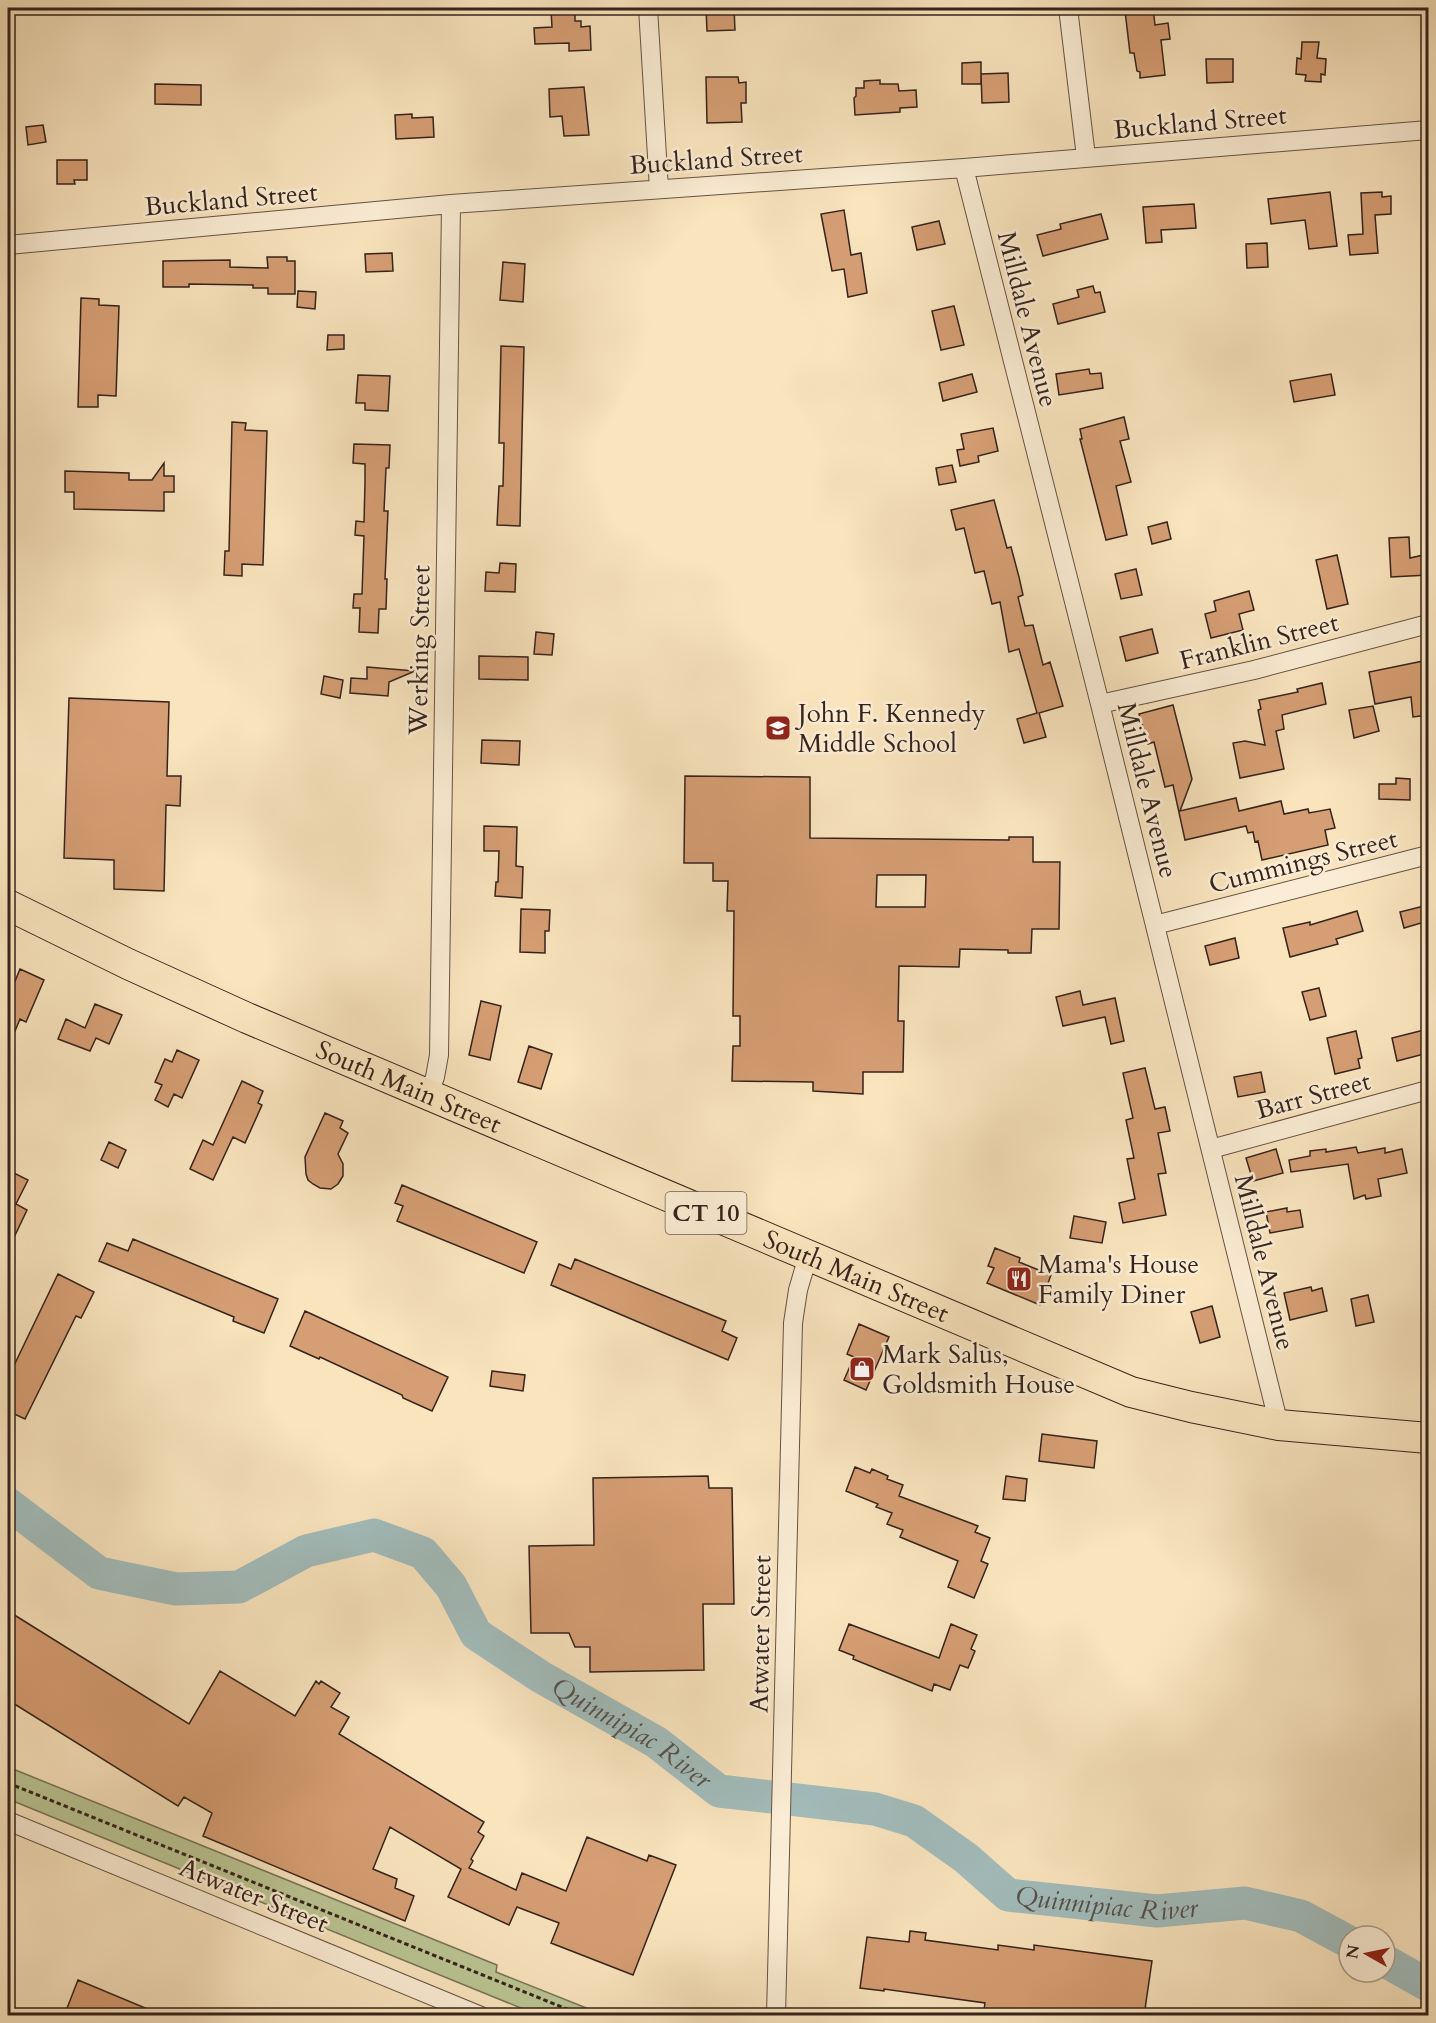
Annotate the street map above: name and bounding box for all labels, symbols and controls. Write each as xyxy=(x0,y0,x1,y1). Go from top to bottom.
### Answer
street label: Buckland Street xyxy=(1112,97,1288,148)
street label: Buckland Street xyxy=(628,136,804,183)
street label: Buckland Street xyxy=(143,174,319,225)
street label: Milldale Avenue xyxy=(989,228,1066,411)
street label: Werking Street xyxy=(401,565,438,736)
street label: Franklin Street xyxy=(1176,605,1342,678)
place label: John F. Kennedy Middle School xyxy=(794,696,986,761)
street label: Milldale Avenue xyxy=(1109,699,1186,882)
school or university icon: John F. Kennedy Middle School xyxy=(763,713,793,743)
street label: Cummings Street xyxy=(1205,821,1401,902)
street label: South Main Street xyxy=(310,1032,507,1142)
street label: Barr Street xyxy=(1252,1063,1374,1128)
street label: Milldale Avenue xyxy=(1226,1171,1303,1354)
road number: CT 10 xyxy=(666,1192,746,1234)
street label: South Main Street xyxy=(758,1222,954,1331)
place label: Mama's House Family Diner xyxy=(1038,1247,1199,1312)
restaurant icon: Mama's House Family Diner xyxy=(1004,1264,1034,1294)
place label: Mark Salus, Goldsmith House xyxy=(882,1337,1075,1402)
shop icon: Mark Salus, Goldsmith House xyxy=(847,1354,877,1384)
street label: Atwater Street xyxy=(742,1555,779,1713)
water label: Quinnipiac River xyxy=(545,1669,720,1798)
street label: Atwater Street xyxy=(174,1850,334,1941)
water label: Quinnipiac River xyxy=(1013,1878,1201,1930)
north arrow xyxy=(1337,1924,1397,1984)
text: N xyxy=(1341,1943,1365,1960)

